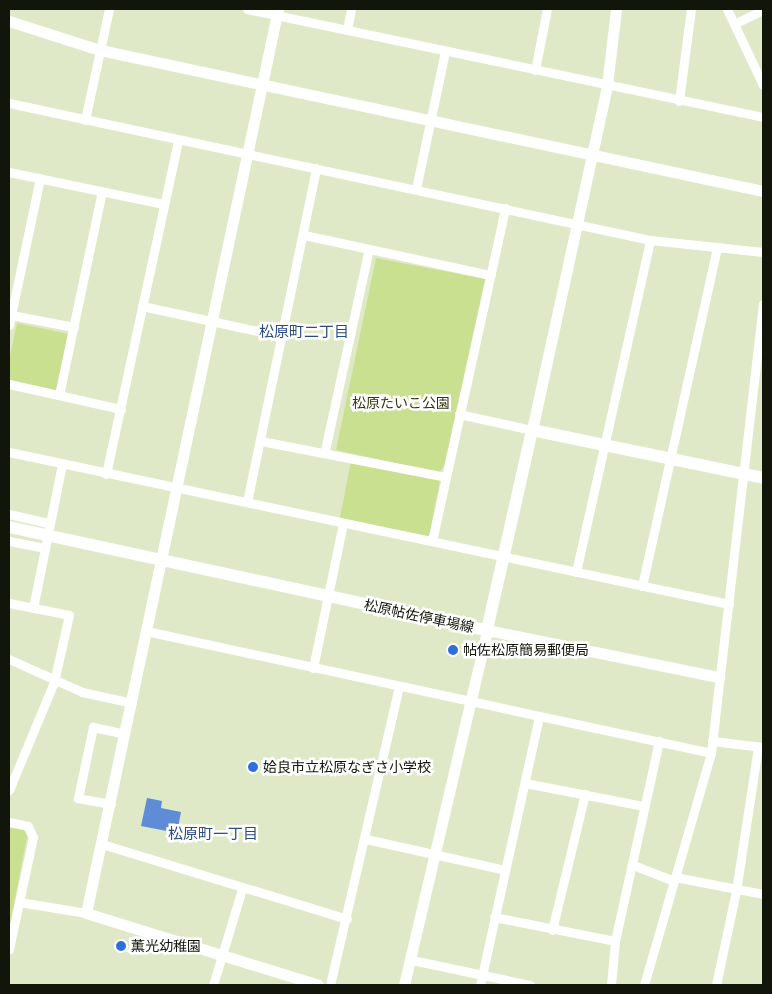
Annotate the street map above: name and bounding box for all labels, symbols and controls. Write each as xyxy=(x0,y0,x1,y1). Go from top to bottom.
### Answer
district label: 松原町二丁目 xyxy=(259,323,349,341)
park label: 松原たいこ公園 xyxy=(352,395,450,411)
street label: 松原帖佐停車場線 xyxy=(362,596,476,636)
place label: 帖佐松原簡易郵便局 xyxy=(463,642,589,658)
marker: 帖佐松原簡易郵便局 xyxy=(447,644,459,656)
place label: 姶良市立松原なぎさ小学校 xyxy=(263,759,431,775)
marker: 姶良市立松原なぎさ小学校 xyxy=(247,761,259,773)
district label: 松原町一丁目 xyxy=(168,825,258,843)
place label: 薫光幼稚園 xyxy=(131,938,201,954)
marker: 薫光幼稚園 xyxy=(115,940,127,952)

